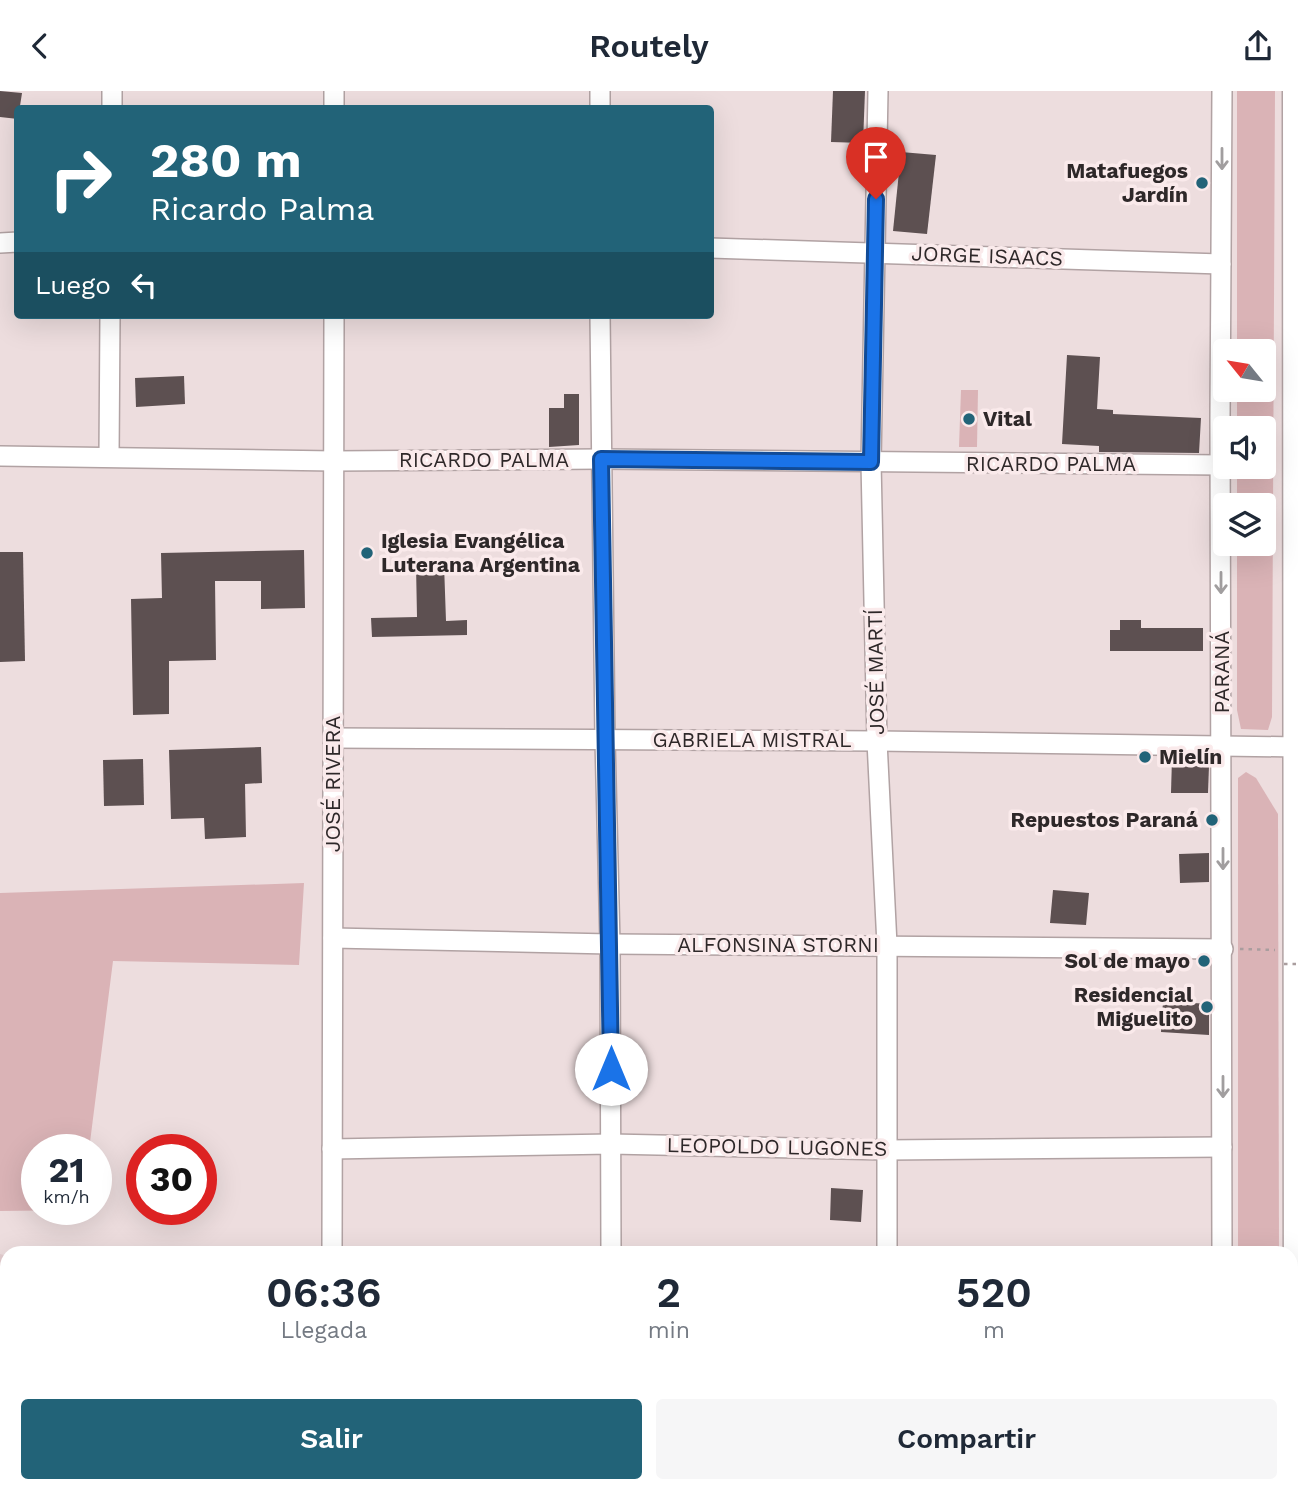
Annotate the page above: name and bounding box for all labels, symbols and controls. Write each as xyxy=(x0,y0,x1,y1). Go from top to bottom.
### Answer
icon: back xyxy=(21,27,59,65)
text: Routely xyxy=(589,27,709,65)
icon: share xyxy=(1239,27,1277,65)
pin xyxy=(846,127,906,199)
text: 280 m xyxy=(150,131,302,189)
icon: right xyxy=(35,133,126,224)
icon: arrive xyxy=(857,138,895,176)
one-way arrow xyxy=(1215,147,1229,170)
place label: Matafuegos Jardín xyxy=(1066,158,1188,207)
marker: Matafuegos Jardín xyxy=(1194,175,1210,191)
text: Ricardo Palma xyxy=(150,190,374,228)
street label: JORGE ISAACS xyxy=(911,240,1063,271)
icon: left xyxy=(125,266,163,304)
text: Luego xyxy=(35,270,111,300)
north arrow xyxy=(1213,339,1276,403)
map controls xyxy=(1213,339,1276,556)
place label: Vital xyxy=(983,406,1032,431)
marker: Vital xyxy=(961,411,977,427)
button: sound xyxy=(1213,416,1276,479)
street label: RICARDO PALMA xyxy=(399,447,569,472)
street label: RICARDO PALMA xyxy=(966,451,1136,476)
button: layers xyxy=(1213,493,1276,556)
place label: Iglesia Evangélica Luterana Argentina xyxy=(381,528,581,577)
marker: Iglesia Evangélica Luterana Argentina xyxy=(359,545,375,561)
one-way arrow xyxy=(1214,571,1228,594)
street label: JOSÉ MARTÍ xyxy=(862,609,889,735)
street label: PARANÁ xyxy=(1209,630,1234,713)
street label: JOSÉ RIVERA xyxy=(320,716,345,852)
street label: GABRIELA MISTRAL xyxy=(652,727,852,752)
place label: Mielín xyxy=(1159,744,1222,769)
marker: Mielín xyxy=(1137,749,1153,765)
place label: Repuestos Paraná xyxy=(1011,807,1199,832)
marker: Repuestos Paraná xyxy=(1204,812,1220,828)
one-way arrow xyxy=(1216,847,1229,870)
street label: ALFONSINA STORNI xyxy=(677,932,879,957)
place label: Sol de mayo xyxy=(1065,948,1190,973)
marker: Sol de mayo xyxy=(1196,953,1212,969)
place label: Residencial Miguelito xyxy=(1074,982,1193,1031)
marker: Residencial Miguelito xyxy=(1199,999,1215,1015)
position arrow xyxy=(574,1032,648,1106)
one-way arrow xyxy=(1216,1075,1229,1098)
street label: LEOPOLDO LUGONES xyxy=(666,1132,888,1161)
speed limit sign: 30 xyxy=(126,1134,217,1225)
text: 21 xyxy=(49,1149,84,1191)
text: km/h xyxy=(43,1186,90,1207)
text: 06:36 xyxy=(266,1268,382,1317)
text: 2 xyxy=(656,1268,681,1317)
text: 520 xyxy=(956,1268,1032,1317)
text: Llegada xyxy=(280,1317,367,1344)
text: min xyxy=(648,1317,690,1344)
text: m xyxy=(983,1317,1005,1344)
button: Salir xyxy=(21,1399,642,1479)
button: Compartir xyxy=(656,1399,1277,1479)

